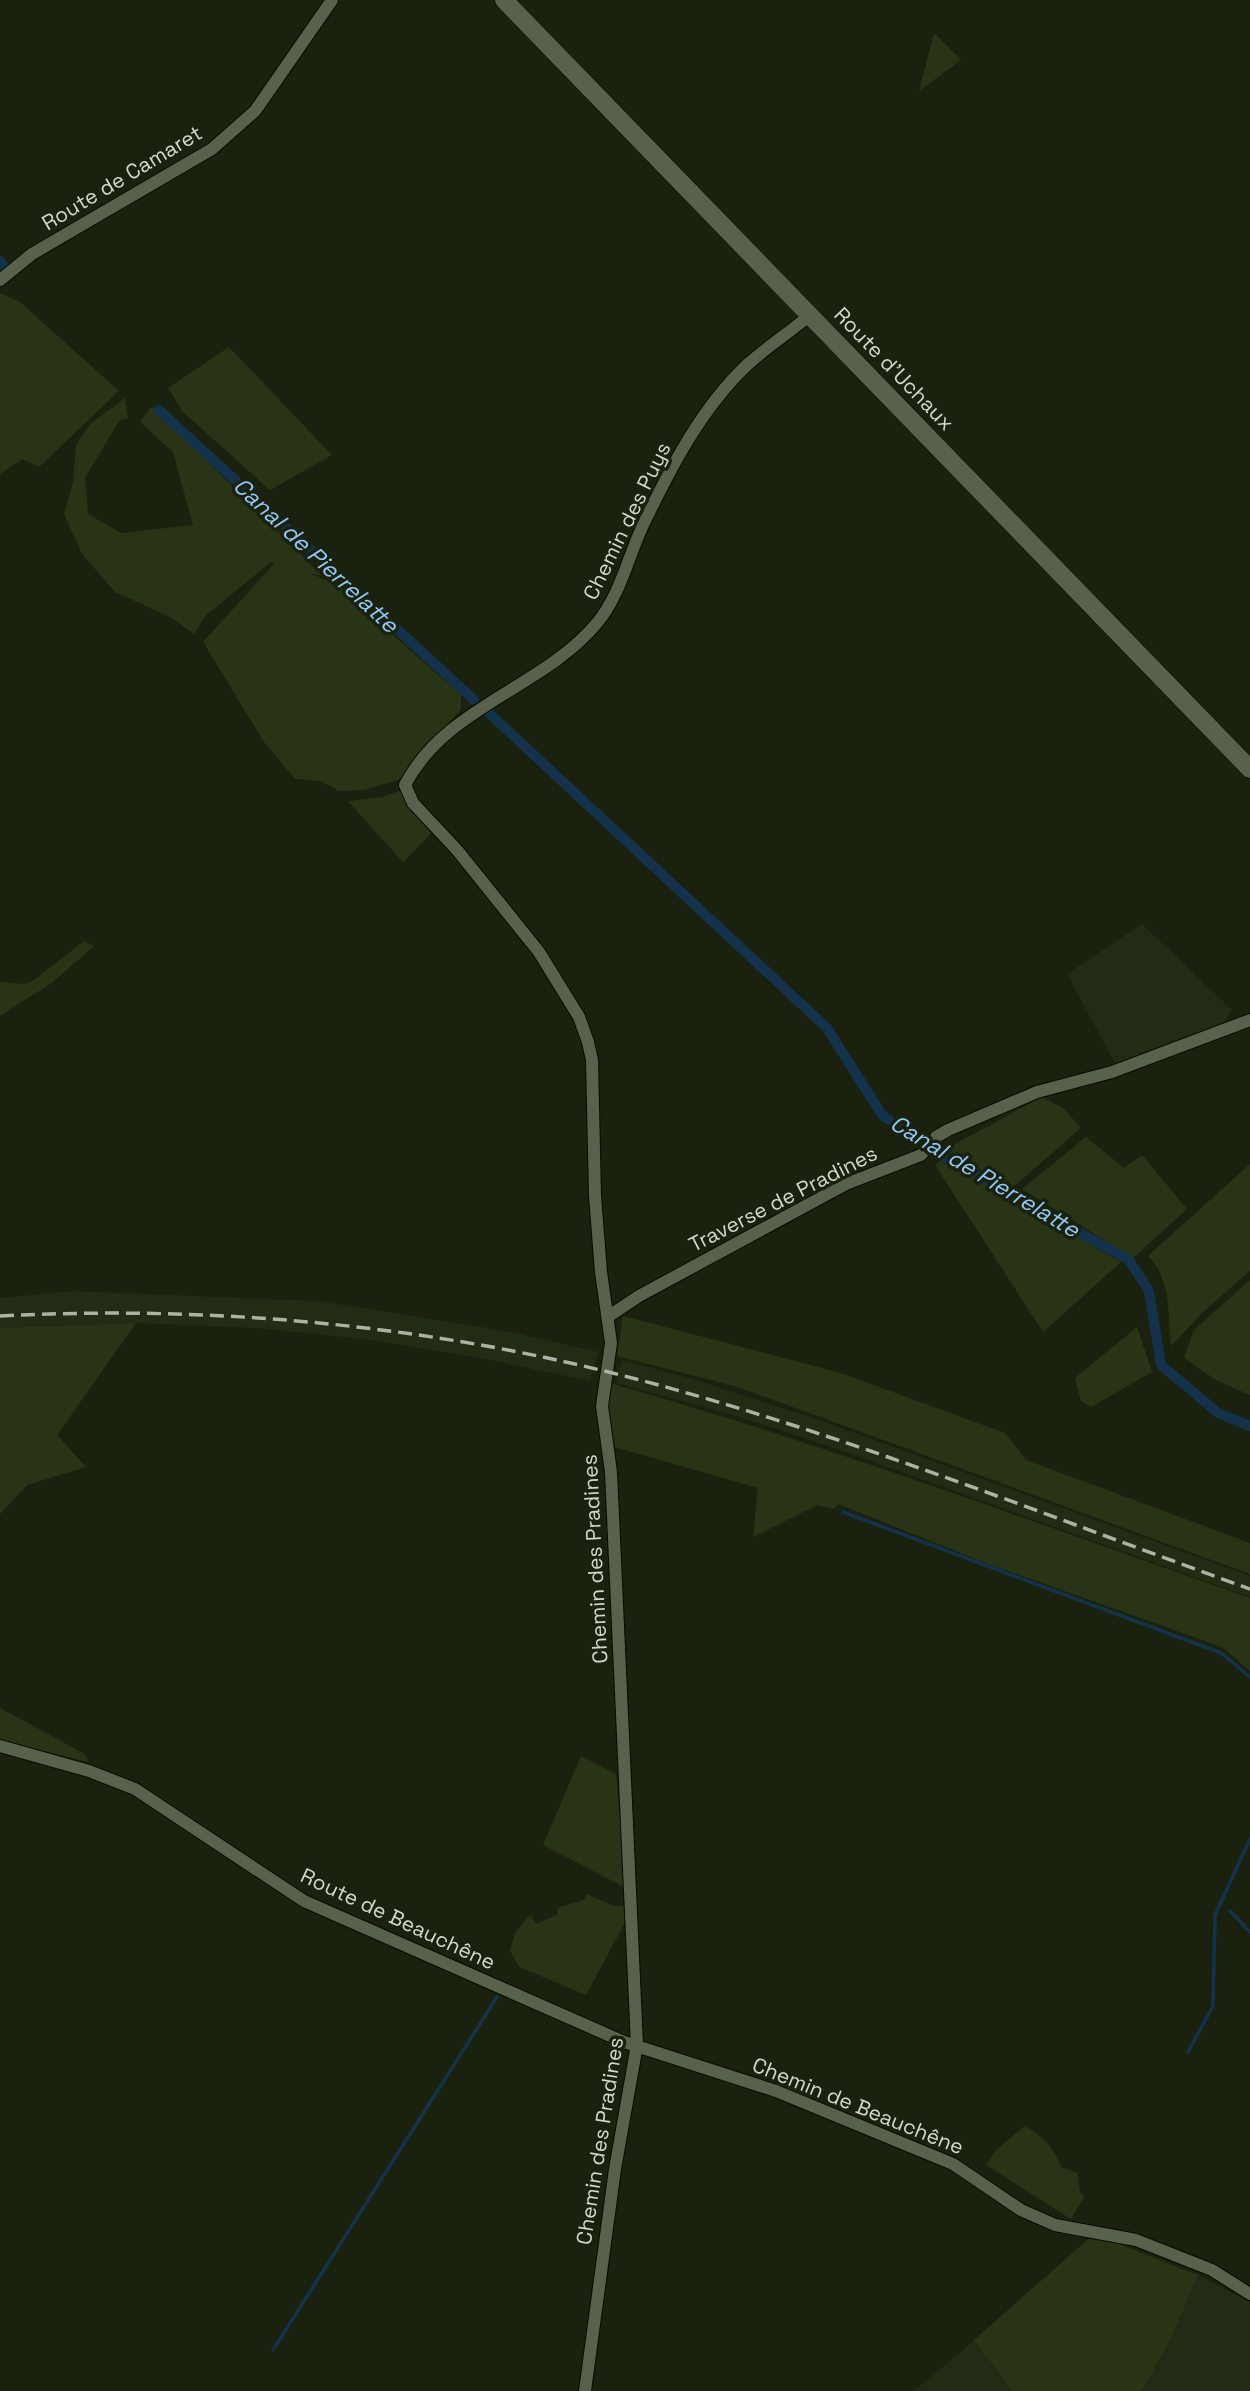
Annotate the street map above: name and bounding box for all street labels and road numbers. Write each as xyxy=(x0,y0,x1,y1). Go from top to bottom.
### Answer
street label: Route de Camaret xyxy=(37,119,207,236)
street label: Route d'Uchaux xyxy=(829,301,960,436)
street label: Chemin des Puys xyxy=(577,438,676,604)
street label: Traverse de Pradines xyxy=(684,1139,882,1258)
street label: Chemin des Pradines xyxy=(576,1454,613,1664)
street label: Route de Beauchêne xyxy=(297,1862,500,1976)
street label: Chemin des Pradines xyxy=(570,2035,629,2247)
street label: Chemin de Beauchêne xyxy=(748,2051,968,2160)

